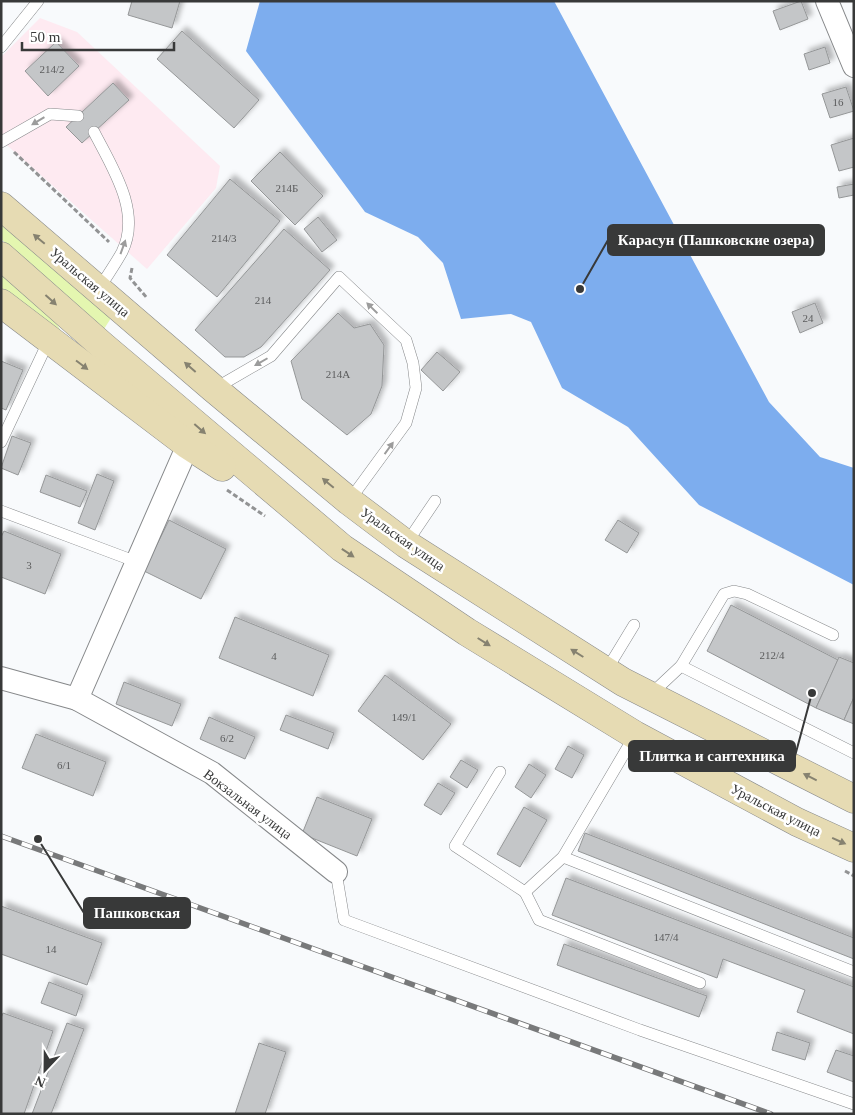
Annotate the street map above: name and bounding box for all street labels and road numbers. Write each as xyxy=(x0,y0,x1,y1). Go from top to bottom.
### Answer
street label: Уральская улица xyxy=(47,245,133,320)
street label: Уральская улица xyxy=(358,505,448,574)
street label: Вокзальная улица xyxy=(201,766,295,843)
street label: Уральская улица xyxy=(728,781,824,840)

